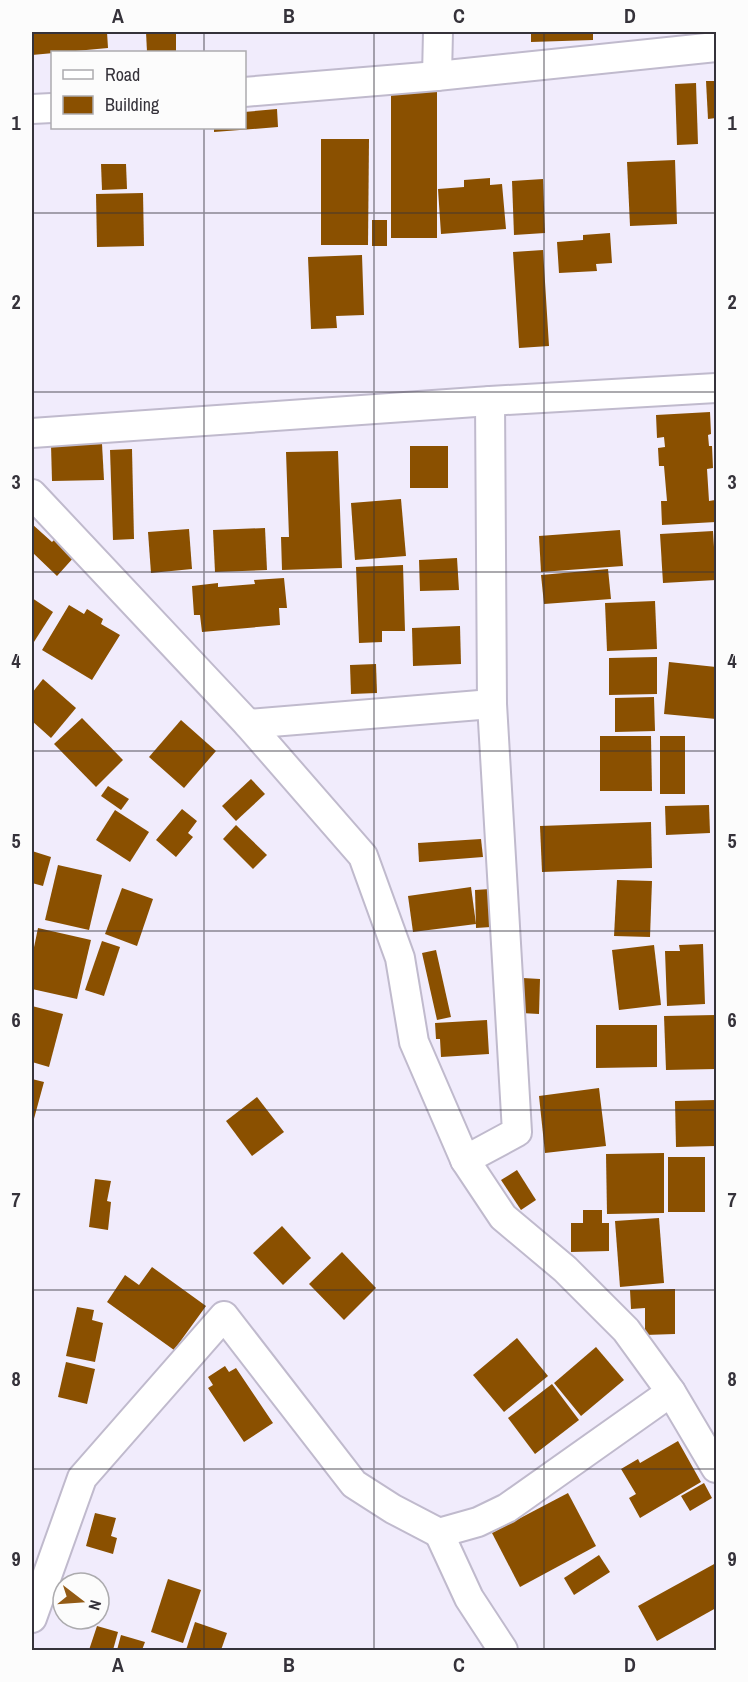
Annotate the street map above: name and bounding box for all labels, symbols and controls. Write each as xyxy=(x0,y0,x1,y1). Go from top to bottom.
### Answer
text: A xyxy=(112,2,124,29)
text: B xyxy=(283,2,295,29)
text: C xyxy=(453,2,465,29)
text: D xyxy=(624,2,636,29)
legend xyxy=(51,51,246,129)
text: Road xyxy=(105,62,140,87)
text: Building xyxy=(105,92,160,117)
text: 1 xyxy=(11,109,21,136)
text: 1 xyxy=(727,109,737,136)
text: 2 xyxy=(11,288,21,315)
text: 2 xyxy=(727,288,737,315)
text: 3 xyxy=(11,468,21,495)
text: 3 xyxy=(727,468,737,495)
text: 4 xyxy=(11,647,21,674)
text: 4 xyxy=(727,647,737,674)
text: 5 xyxy=(11,827,21,854)
text: 5 xyxy=(727,827,737,854)
text: 6 xyxy=(11,1006,21,1033)
text: 6 xyxy=(727,1006,737,1033)
text: 7 xyxy=(11,1186,21,1213)
text: 7 xyxy=(727,1186,737,1213)
text: 8 xyxy=(11,1365,21,1392)
text: 8 xyxy=(727,1365,737,1392)
text: 9 xyxy=(11,1545,21,1572)
text: 9 xyxy=(727,1545,737,1572)
north arrow xyxy=(51,1571,111,1631)
text: N xyxy=(83,1598,107,1613)
text: A xyxy=(112,1651,124,1678)
text: B xyxy=(283,1651,295,1678)
text: C xyxy=(453,1651,465,1678)
text: D xyxy=(624,1651,636,1678)

